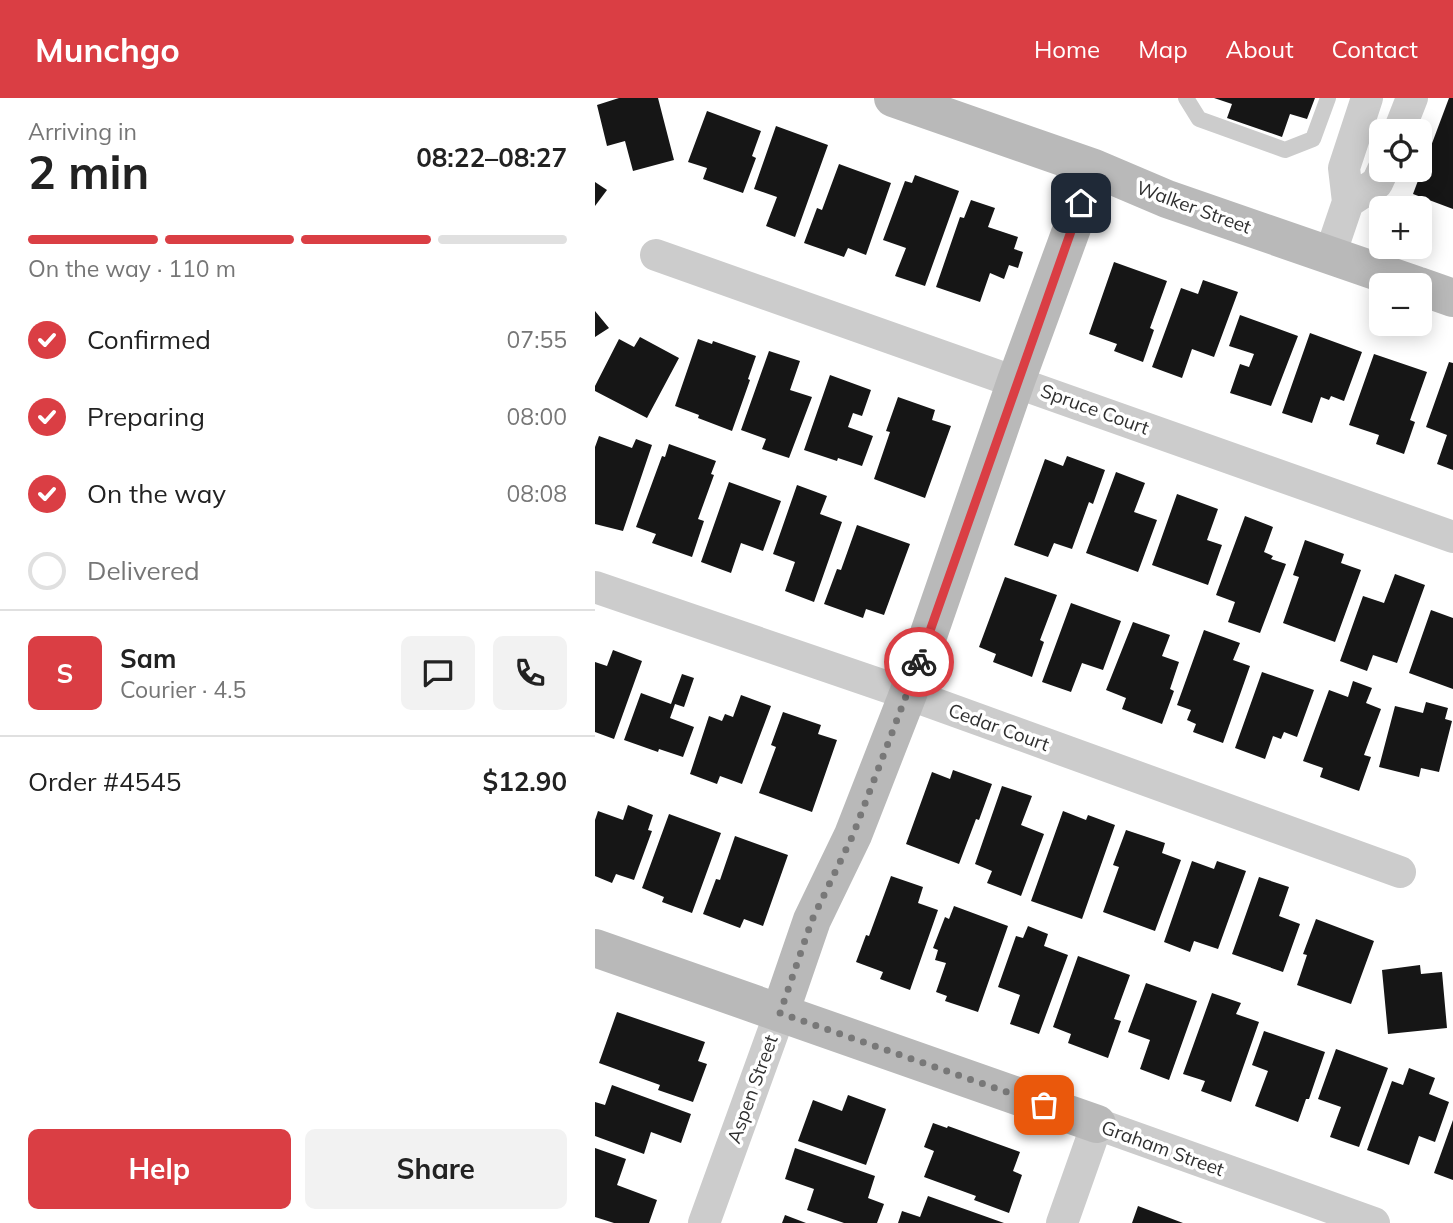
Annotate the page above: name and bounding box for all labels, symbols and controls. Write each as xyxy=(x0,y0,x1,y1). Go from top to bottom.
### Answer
text: Munchgo xyxy=(35,29,180,70)
text: Home xyxy=(1034,34,1100,64)
text: Map xyxy=(1138,34,1188,64)
text: About xyxy=(1226,34,1294,64)
text: Contact xyxy=(1332,34,1418,64)
text: Arriving in xyxy=(28,117,137,146)
map controls xyxy=(1369,119,1432,336)
button: locate xyxy=(1369,119,1432,182)
text: 08:22–08:27 xyxy=(416,141,567,174)
text: 2 min xyxy=(28,143,149,201)
pin xyxy=(1051,173,1111,233)
street label: Walker Street xyxy=(1133,175,1255,239)
icon: home xyxy=(1062,184,1100,222)
button: + xyxy=(1369,196,1432,259)
text: On the way · 110 m xyxy=(28,254,236,283)
button: − xyxy=(1369,273,1432,336)
icon: check xyxy=(28,321,66,359)
text: Confirmed xyxy=(87,323,211,356)
text: 07:55 xyxy=(507,325,567,354)
street label: Spruce Court xyxy=(1037,378,1153,440)
icon: check xyxy=(28,398,66,436)
text: Preparing xyxy=(87,400,205,433)
text: 08:00 xyxy=(507,402,567,431)
icon: check xyxy=(28,475,66,513)
text: On the way xyxy=(87,477,226,510)
text: 08:08 xyxy=(507,479,567,508)
text: Delivered xyxy=(87,554,200,587)
courier xyxy=(884,627,954,697)
button: chat xyxy=(401,636,475,710)
button: phone xyxy=(493,636,567,710)
text: Sam xyxy=(120,642,176,675)
icon: bike xyxy=(900,643,938,681)
text: S xyxy=(57,657,73,690)
text: Courier · 4.5 xyxy=(120,675,246,704)
street label: Cedar Court xyxy=(945,698,1053,756)
text: Order #4545 xyxy=(28,765,181,798)
text: $12.90 xyxy=(483,765,567,798)
street label: Aspen Street xyxy=(721,1031,783,1146)
pin xyxy=(1014,1075,1074,1135)
icon: bag xyxy=(1025,1086,1063,1124)
street label: Graham Street xyxy=(1098,1115,1228,1181)
button: Help xyxy=(28,1129,291,1209)
button: Share xyxy=(305,1129,567,1209)

